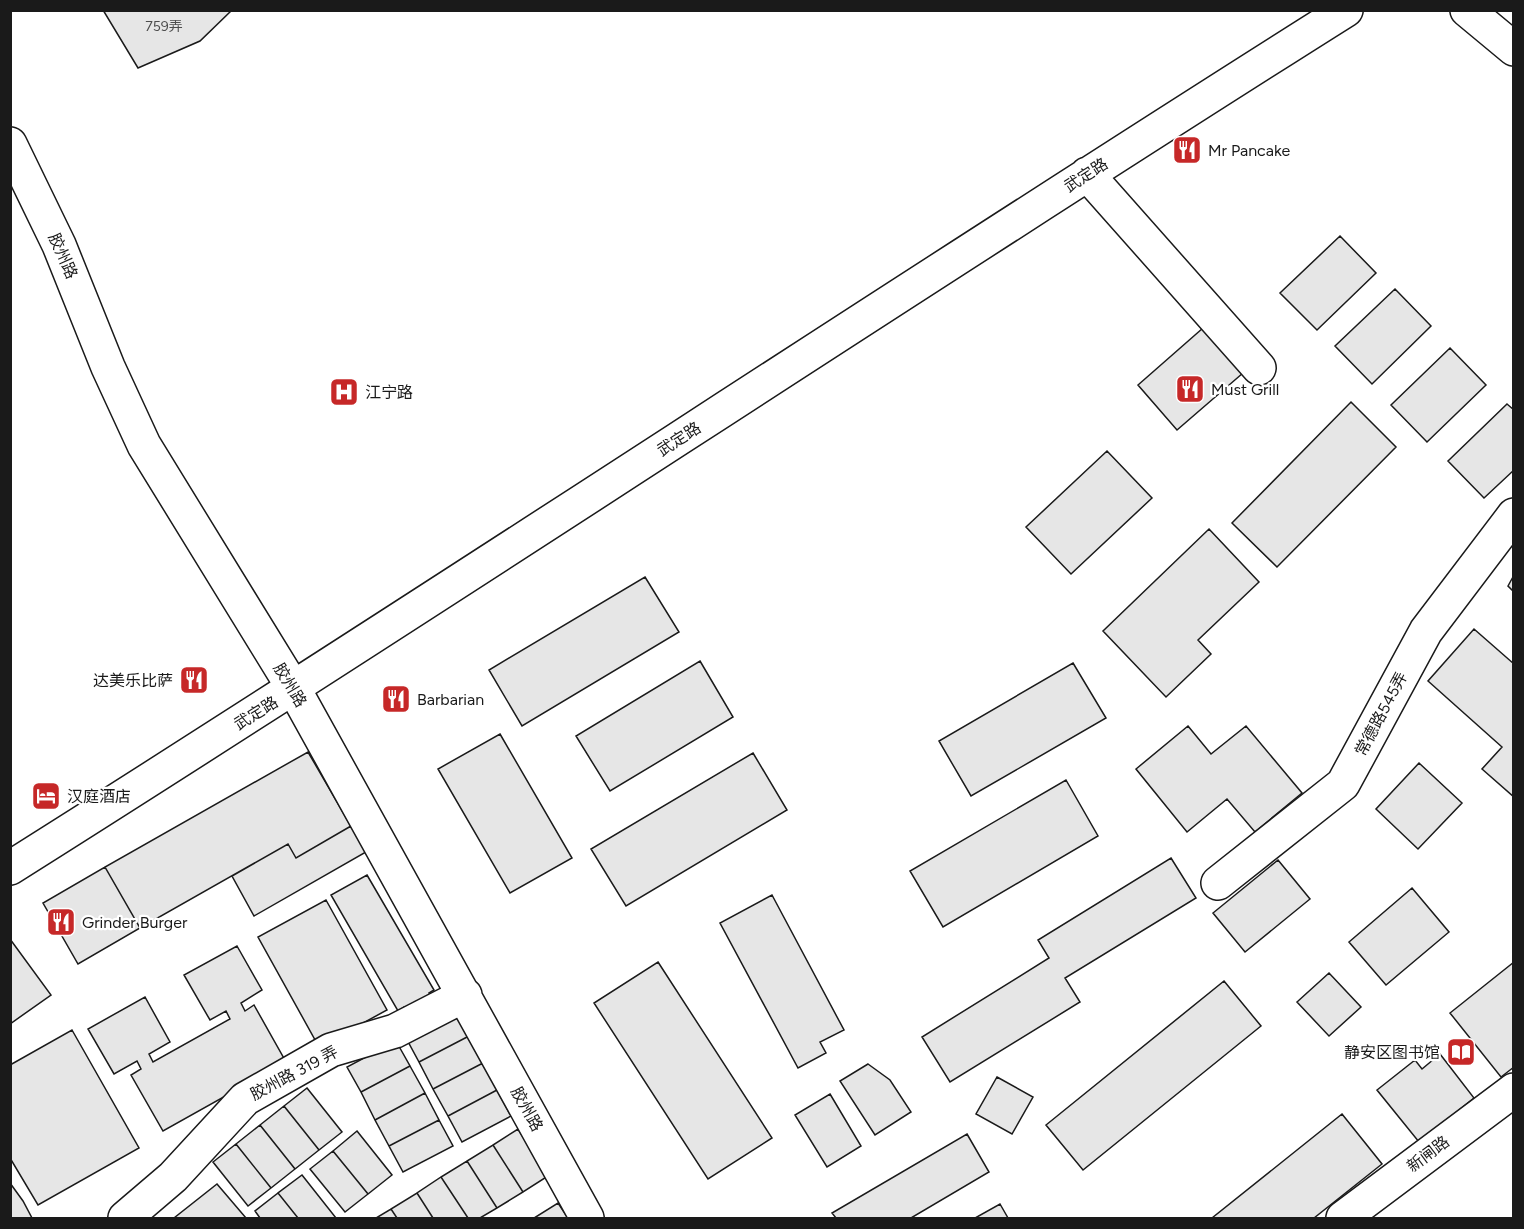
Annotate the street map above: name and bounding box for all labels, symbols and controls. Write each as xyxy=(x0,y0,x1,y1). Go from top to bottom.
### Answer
house number: 759弄 xyxy=(145,18,183,35)
restaurant icon: Mr Pancake xyxy=(1171,134,1203,166)
place label: Mr Pancake xyxy=(1208,141,1290,160)
street label: 武定路 xyxy=(1061,154,1111,196)
street label: 胶州路 xyxy=(45,230,81,282)
restaurant icon: Must Grill xyxy=(1174,373,1206,405)
hospital icon: 江宁路 xyxy=(328,376,360,408)
place label: Must Grill xyxy=(1211,380,1279,399)
place label: 江宁路 xyxy=(365,383,413,402)
street label: 武定路 xyxy=(654,418,704,460)
street label: 胶州路 xyxy=(269,660,311,710)
restaurant icon: 达美乐比萨 xyxy=(178,664,210,696)
street label: 常德路545弄 xyxy=(1351,669,1411,759)
place label: 达美乐比萨 xyxy=(93,671,173,690)
restaurant icon: Barbarian xyxy=(380,683,412,715)
place label: Barbarian xyxy=(417,690,484,709)
street label: 武定路 xyxy=(231,692,281,734)
hotel icon: 汉庭酒店 xyxy=(30,780,62,812)
place label: 汉庭酒店 xyxy=(67,787,131,806)
restaurant icon: Grinder Burger xyxy=(45,906,77,938)
place label: Grinder Burger xyxy=(82,913,188,932)
library icon: 静安区图书馆 xyxy=(1445,1036,1477,1068)
street label: 胶州路 319 弄 xyxy=(247,1042,341,1104)
place label: 静安区图书馆 xyxy=(1344,1043,1440,1062)
street label: 胶州路 xyxy=(507,1083,547,1135)
street label: 新闸路 xyxy=(1403,1132,1453,1176)

